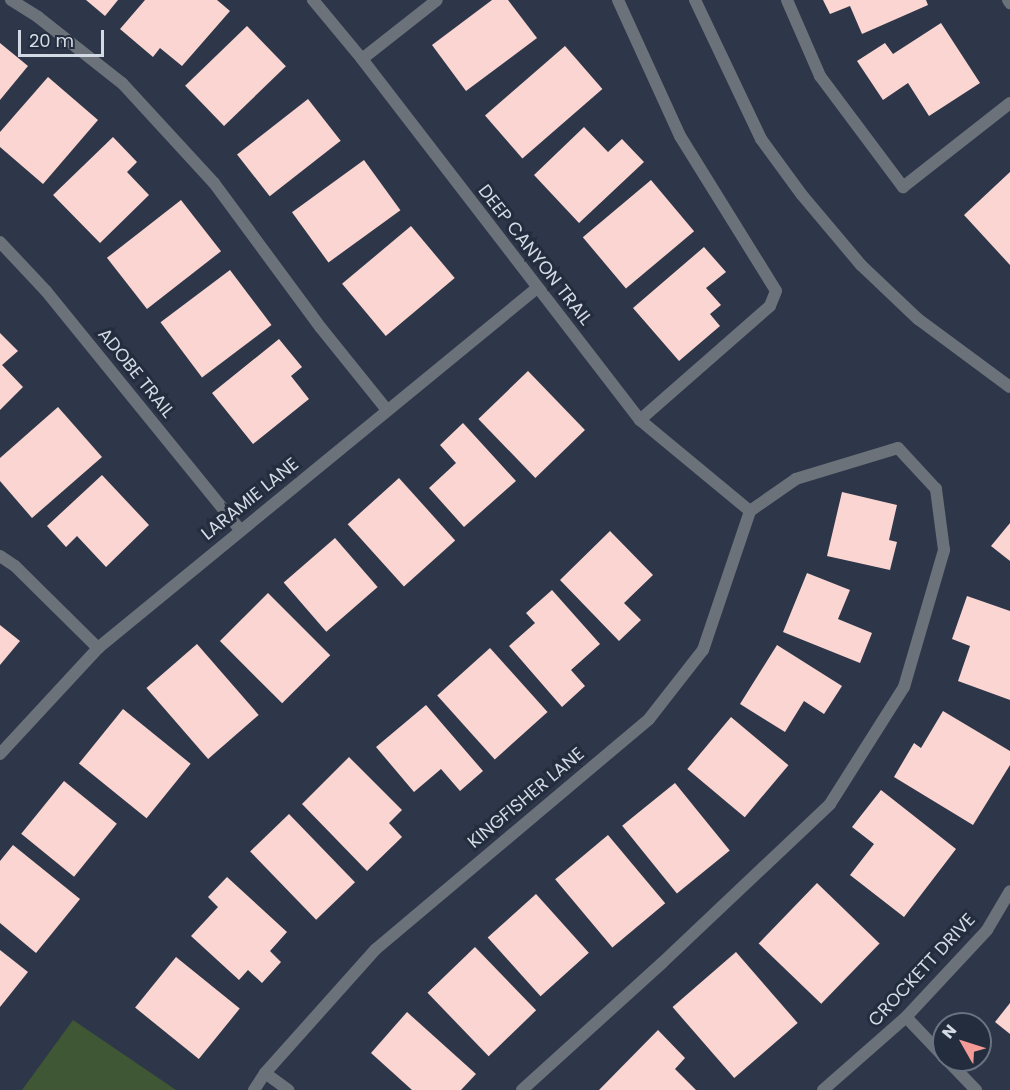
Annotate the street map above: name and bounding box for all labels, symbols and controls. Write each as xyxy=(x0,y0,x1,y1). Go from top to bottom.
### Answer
scale bar xyxy=(21,18,106,56)
text: 20 m xyxy=(29,28,74,53)
street label: DEEP CANYON TRAIL xyxy=(473,180,597,330)
street label: ADOBE TRAIL xyxy=(93,324,179,422)
street label: LARAMIE LANE xyxy=(197,453,303,545)
street label: KINGFISHER LANE xyxy=(463,743,589,853)
street label: CROCKETT DRIVE xyxy=(864,909,980,1031)
north arrow xyxy=(932,1012,992,1072)
text: N xyxy=(936,1020,962,1044)

